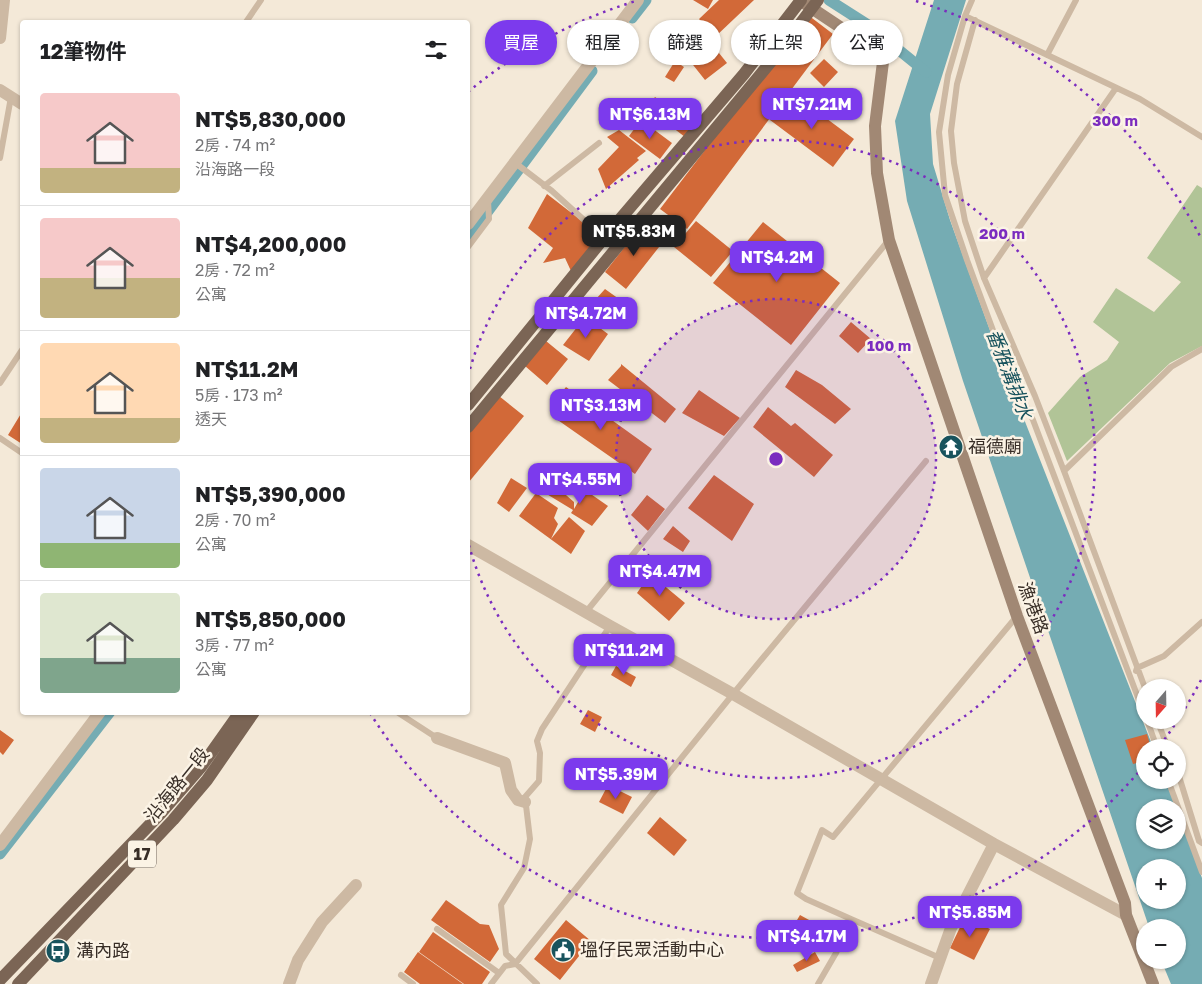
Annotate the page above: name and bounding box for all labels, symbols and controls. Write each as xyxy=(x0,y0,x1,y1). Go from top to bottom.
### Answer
chip: 買屋 xyxy=(485,20,557,65)
chip: 租屋 xyxy=(567,20,639,65)
chip: 篩選 xyxy=(649,20,721,65)
chip: 新上架 xyxy=(731,20,821,65)
chip: 公寓 xyxy=(831,20,903,65)
icon: filters xyxy=(422,36,450,64)
text: 12筆物件 xyxy=(40,38,127,64)
pin: NT$7.21M xyxy=(760,88,864,130)
text: NT$7.21M xyxy=(772,94,852,114)
pin: NT$6.13M xyxy=(598,98,702,140)
text: NT$6.13M xyxy=(610,104,690,124)
text: NT$5,830,000 xyxy=(195,106,346,132)
text: 300 m xyxy=(1092,111,1138,129)
icon: home xyxy=(80,113,140,173)
text: 2房 · 74 m² xyxy=(195,135,275,155)
text: 沿海路一段 xyxy=(195,159,275,179)
pin: NT$5.83M xyxy=(582,214,686,257)
text: NT$5.83M xyxy=(593,221,675,241)
text: 200 m xyxy=(979,224,1025,242)
text: NT$4,200,000 xyxy=(195,231,346,257)
icon: home xyxy=(80,238,140,298)
pin: NT$4.2M xyxy=(731,240,823,283)
text: NT$4.2M xyxy=(741,247,813,267)
text: 2房 · 72 m² xyxy=(195,260,275,280)
text: 公寓 xyxy=(195,284,227,304)
pin: NT$4.72M xyxy=(534,296,638,339)
text: NT$4.72M xyxy=(545,303,627,323)
water label: 番雅溝排水 xyxy=(983,325,1039,423)
text: 100 m xyxy=(867,336,911,354)
text: NT$11.2M xyxy=(195,356,299,382)
icon: home xyxy=(80,363,140,423)
text: 5房 · 173 m² xyxy=(195,385,283,405)
pin: NT$3.13M xyxy=(549,388,653,431)
text: NT$3.13M xyxy=(561,395,641,415)
text: 透天 xyxy=(195,409,227,429)
temple icon: 福德廟 xyxy=(938,434,964,460)
place label: 福德廟 xyxy=(968,435,1022,457)
centre of rings xyxy=(767,450,785,468)
pin: NT$4.55M xyxy=(528,462,632,505)
text: NT$4.55M xyxy=(539,469,621,489)
text: NT$5,390,000 xyxy=(195,481,346,507)
icon: home xyxy=(80,488,140,548)
text: 2房 · 70 m² xyxy=(195,510,275,530)
text: 公寓 xyxy=(195,534,227,554)
pin: NT$4.47M xyxy=(608,554,712,597)
text: NT$4.47M xyxy=(619,561,701,581)
street label: 漁港路 xyxy=(1014,579,1054,637)
text: NT$5,850,000 xyxy=(195,606,346,632)
icon: home xyxy=(80,613,140,673)
pin: NT$11.2M xyxy=(572,634,676,676)
text: 3房 · 77 m² xyxy=(195,635,274,655)
text: NT$11.2M xyxy=(585,640,663,660)
text: 公寓 xyxy=(195,659,227,679)
north arrow xyxy=(1136,679,1186,729)
map controls xyxy=(1136,679,1186,969)
button: locate xyxy=(1136,739,1186,789)
street label: 沿海路一段 xyxy=(139,742,213,826)
pin: NT$5.39M xyxy=(564,758,668,800)
text: NT$5.39M xyxy=(575,764,657,784)
button: layers xyxy=(1136,799,1186,849)
road number: 17 xyxy=(128,841,156,868)
button: + xyxy=(1136,859,1186,909)
pin: NT$5.85M xyxy=(918,896,1022,938)
text: NT$5.85M xyxy=(929,902,1011,922)
button: − xyxy=(1136,919,1186,969)
pin: NT$4.17M xyxy=(755,920,859,962)
text: NT$4.17M xyxy=(767,926,847,946)
public building icon: 塭仔民眾活動中心 xyxy=(550,937,576,963)
bus stop icon: 溝內路 xyxy=(45,938,71,964)
place label: 塭仔民眾活動中心 xyxy=(580,938,724,960)
place label: 溝內路 xyxy=(76,939,130,961)

